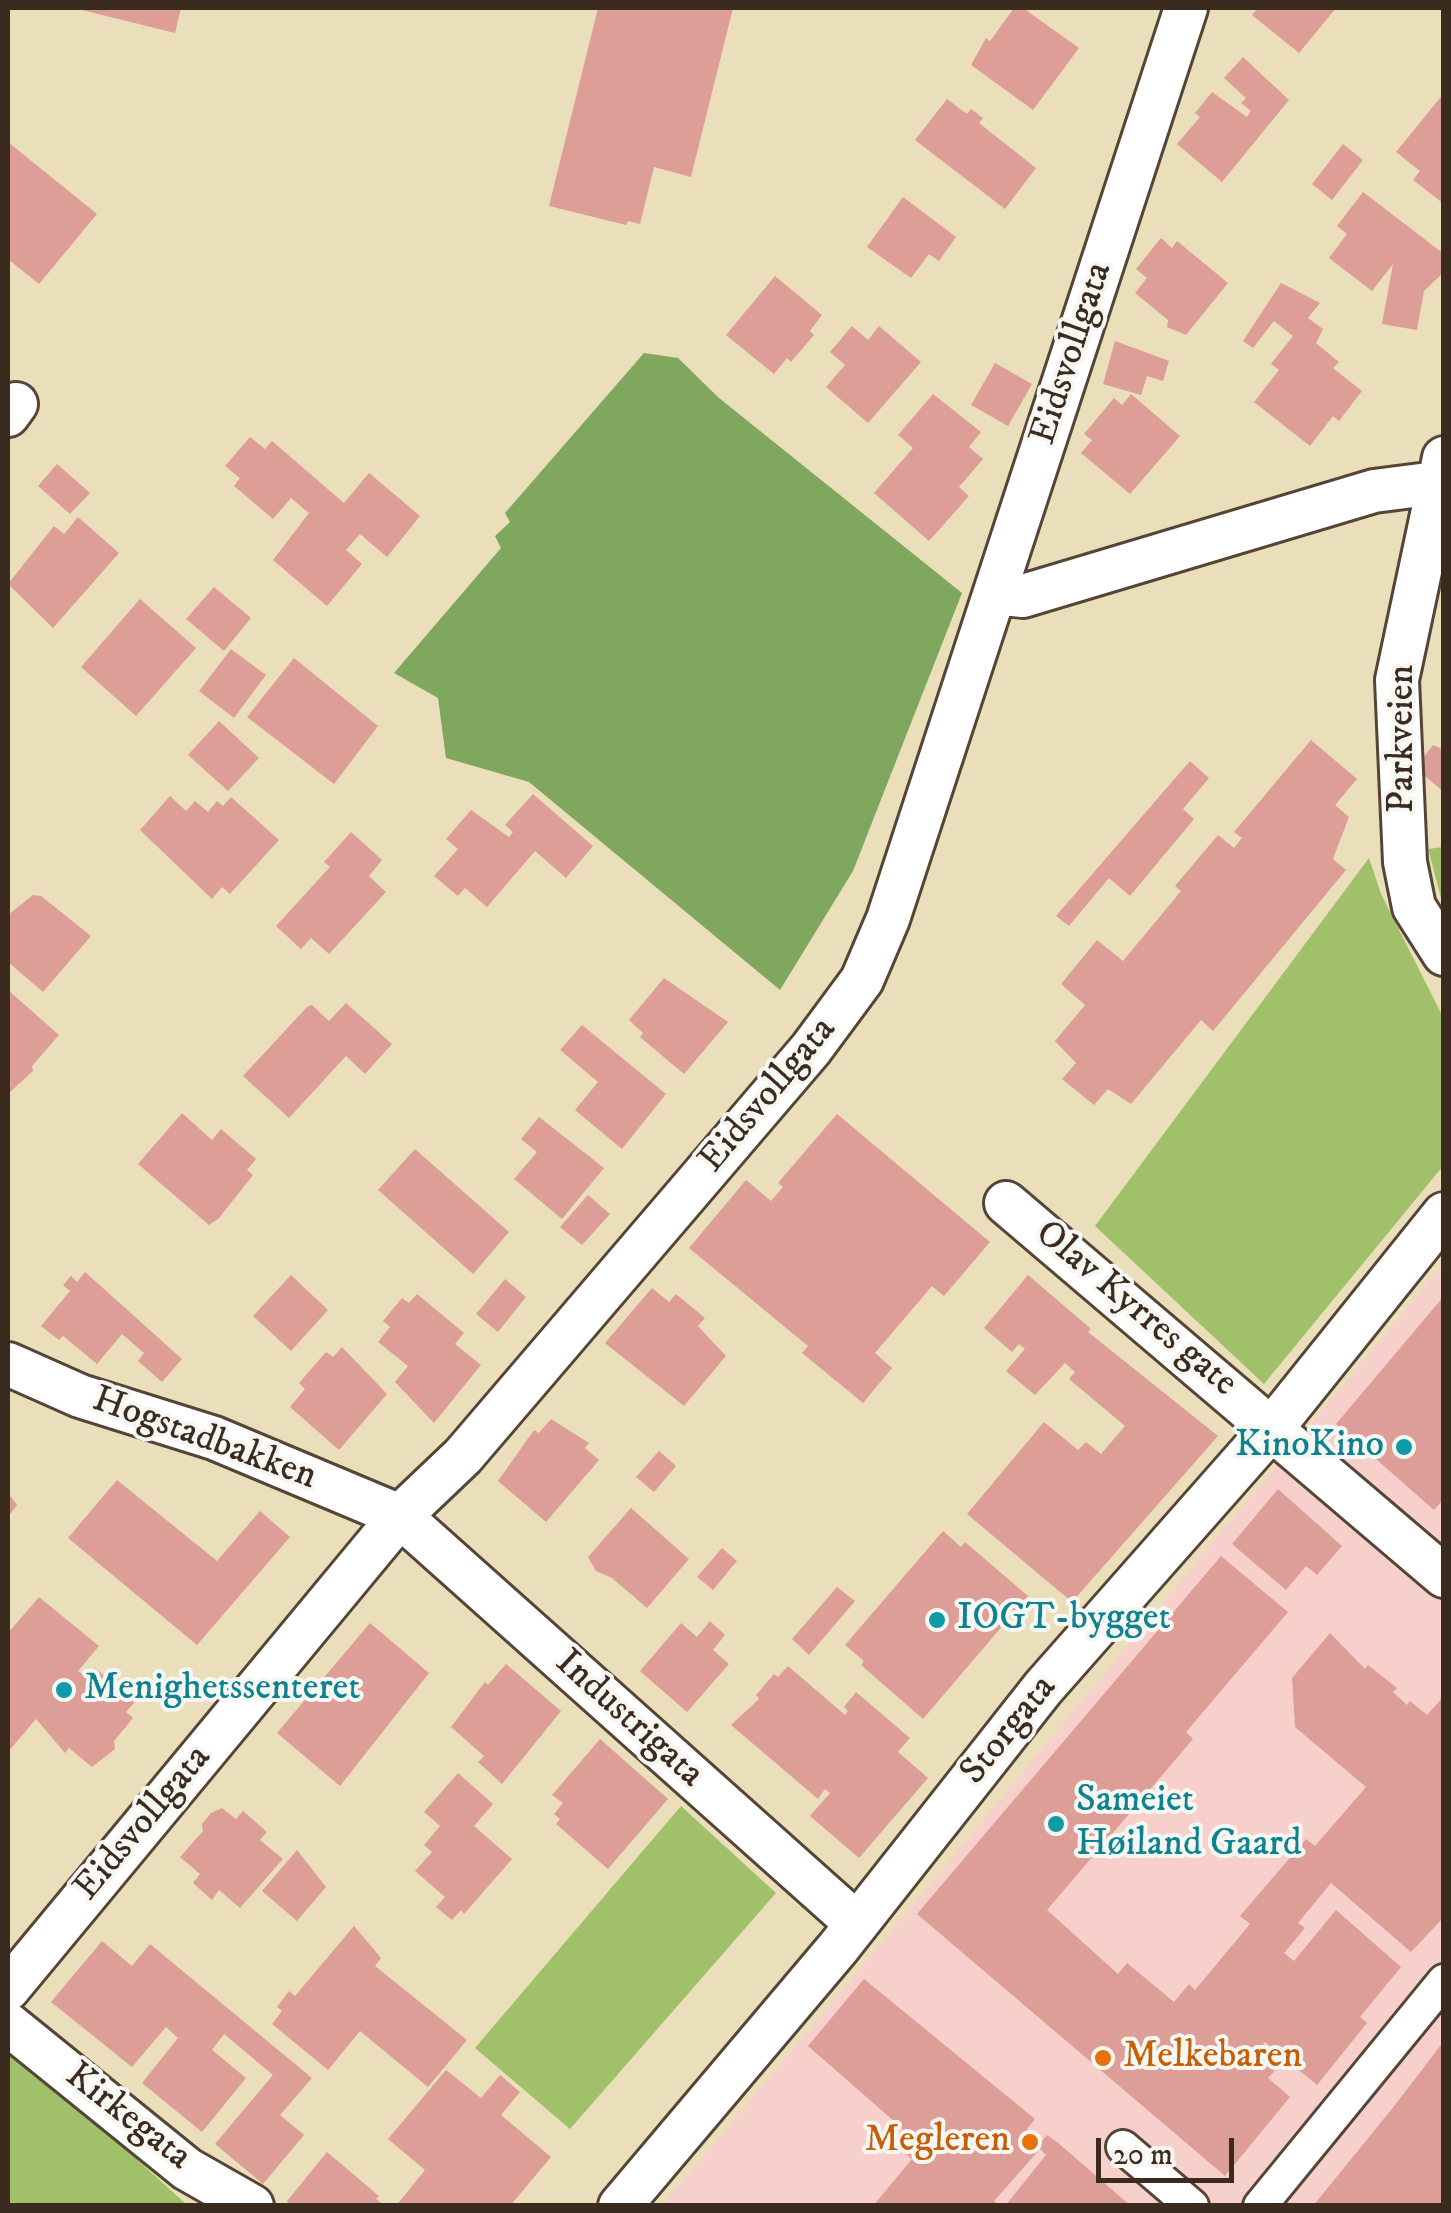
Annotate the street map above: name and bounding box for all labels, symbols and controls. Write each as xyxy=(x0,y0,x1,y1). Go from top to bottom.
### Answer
street label: Eidsvollgata xyxy=(1022,257,1124,451)
street label: Parkveien xyxy=(1381,665,1427,813)
street label: Eidsvollgata xyxy=(691,1009,847,1183)
street label: Olav Kyrres gate xyxy=(1025,1212,1245,1408)
street label: Hogstadbakken xyxy=(86,1378,322,1502)
place label: KinoKino xyxy=(1235,1424,1384,1470)
marker: KinoKino xyxy=(1393,1436,1415,1458)
place label: IOGT-bygget xyxy=(957,1597,1171,1643)
marker: IOGT-bygget xyxy=(926,1609,948,1631)
street label: Industrigata xyxy=(544,1641,712,1799)
place label: Menighetssenteret xyxy=(84,1667,361,1713)
street label: Storgata xyxy=(952,1667,1068,1795)
marker: Menighetssenteret xyxy=(53,1679,75,1701)
street label: Eidsvollgata xyxy=(66,1737,222,1911)
place label: Sameiet Høiland Gaard xyxy=(1076,1779,1302,1868)
marker: Sameiet Høiland Gaard xyxy=(1045,1813,1067,1835)
place label: Melkebaren xyxy=(1123,2035,1302,2081)
marker: Melkebaren xyxy=(1092,2047,1114,2069)
street label: Kirkegata xyxy=(55,2055,199,2181)
scale bar xyxy=(1101,2118,1238,2180)
place label: Megleren xyxy=(865,2119,1010,2165)
marker: Megleren xyxy=(1019,2131,1041,2153)
text: 20 m xyxy=(1113,2137,1173,2174)

